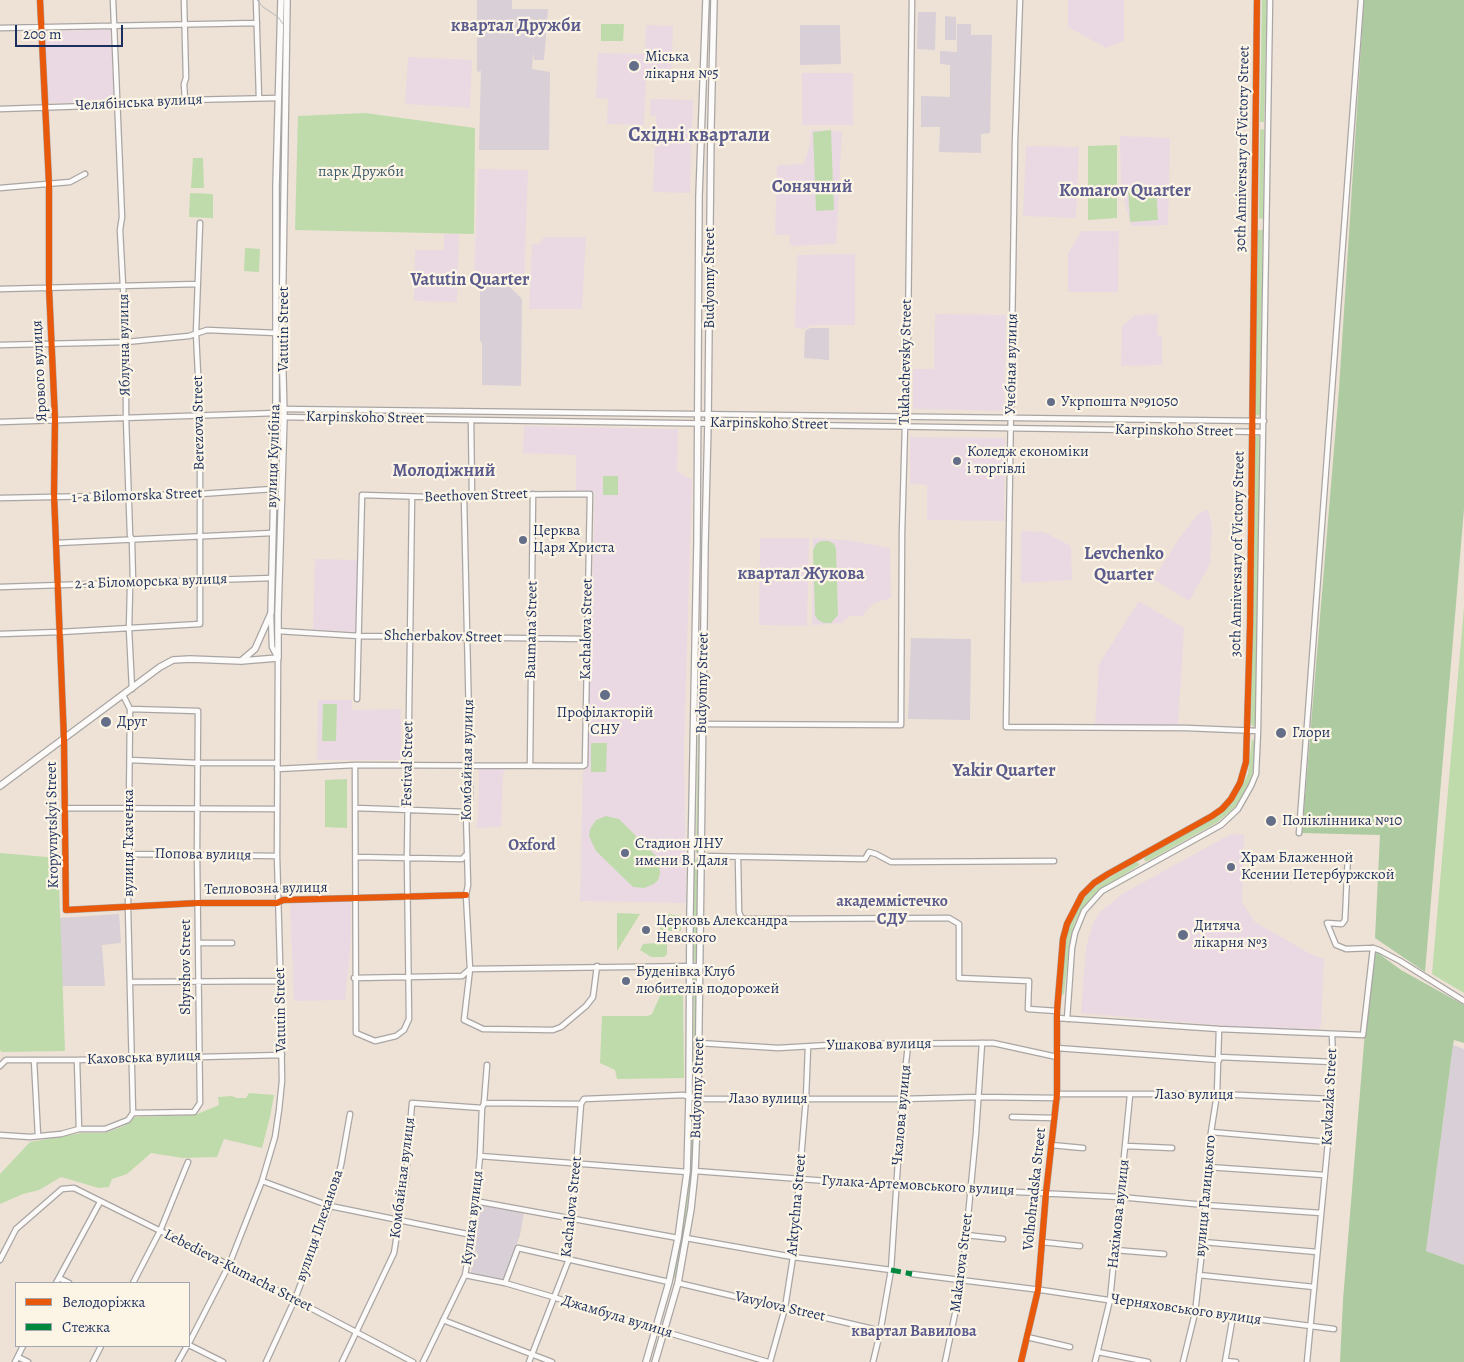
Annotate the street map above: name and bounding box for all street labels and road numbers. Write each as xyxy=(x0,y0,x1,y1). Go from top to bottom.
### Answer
street label: 30th Anniversary of Victory Street xyxy=(1232,46,1254,252)
street label: Челябінська вулиця xyxy=(75,91,203,115)
street label: Budyonny Street xyxy=(701,227,719,329)
street label: Vatutin Street xyxy=(275,286,293,372)
street label: Яблучна вулиця xyxy=(115,293,135,397)
street label: Tukhachevsky Street xyxy=(896,299,916,425)
street label: Учєбная вулиця xyxy=(1002,313,1022,415)
street label: Ярового вулиця xyxy=(28,320,52,422)
street label: Berezova Street xyxy=(189,375,209,471)
street label: вулиця Кулібіна xyxy=(263,404,285,508)
street label: Karpinskoho Street xyxy=(306,408,424,428)
street label: Karpinskoho Street xyxy=(710,414,828,434)
street label: Karpinskoho Street xyxy=(1115,421,1233,441)
street label: 30th Anniversary of Victory Street xyxy=(1227,451,1249,657)
street label: 1-a Bilomorska Street xyxy=(71,485,203,507)
street label: Beethoven Street xyxy=(424,485,528,507)
street label: 2-а Біломорська вулиця xyxy=(74,570,228,594)
street label: Kachalova Street xyxy=(577,578,597,680)
street label: Baumana Street xyxy=(522,581,542,679)
street label: Shcherbakov Street xyxy=(384,627,502,647)
street label: Budyonny Street xyxy=(693,632,713,734)
street label: Комбайная вулиця xyxy=(458,699,478,821)
street label: Festival Street xyxy=(398,721,418,807)
street label: Kropyvnytskyi Street xyxy=(43,761,63,889)
street label: вулиця Ткаченка xyxy=(120,789,138,897)
street label: Попова вулиця xyxy=(154,845,252,865)
street label: Тепловозна вулиця xyxy=(204,879,328,899)
street label: Shyrshov Street xyxy=(177,919,195,1015)
street label: Vatutin Street xyxy=(271,967,291,1053)
street label: Ушакова вулиця xyxy=(826,1035,932,1055)
street label: Budyonny Street xyxy=(687,1037,709,1139)
street label: Каховська вулиця xyxy=(87,1047,201,1069)
street label: Kavkazka Street xyxy=(1318,1048,1342,1146)
street label: Чкалова вулиця xyxy=(889,1064,915,1166)
street label: Лазо вулиця xyxy=(1154,1086,1234,1104)
street label: Лазо вулиця xyxy=(728,1090,808,1108)
street label: Комбайная вулиця xyxy=(387,1116,419,1240)
street label: Volhohradska Street xyxy=(1020,1127,1050,1251)
street label: вулиця Галицького xyxy=(1192,1134,1220,1258)
street label: Arktychna Street xyxy=(784,1153,810,1257)
street label: Kachalova Street xyxy=(558,1155,586,1259)
street label: Нахімова вулиця xyxy=(1104,1158,1134,1270)
street label: вулиця Плеханова xyxy=(292,1167,348,1285)
street label: Кулика вулиця xyxy=(458,1170,488,1266)
street label: Гулака-Артемовського вулиця xyxy=(821,1172,1015,1200)
street label: Makarova Street xyxy=(947,1212,977,1314)
street label: Lebedieva-Kumacha Street xyxy=(161,1226,315,1316)
street label: Vavylova Street xyxy=(733,1288,827,1326)
street label: Черняховського вулиця xyxy=(1110,1291,1262,1329)
street label: Джамбула вулиця xyxy=(559,1292,675,1342)

